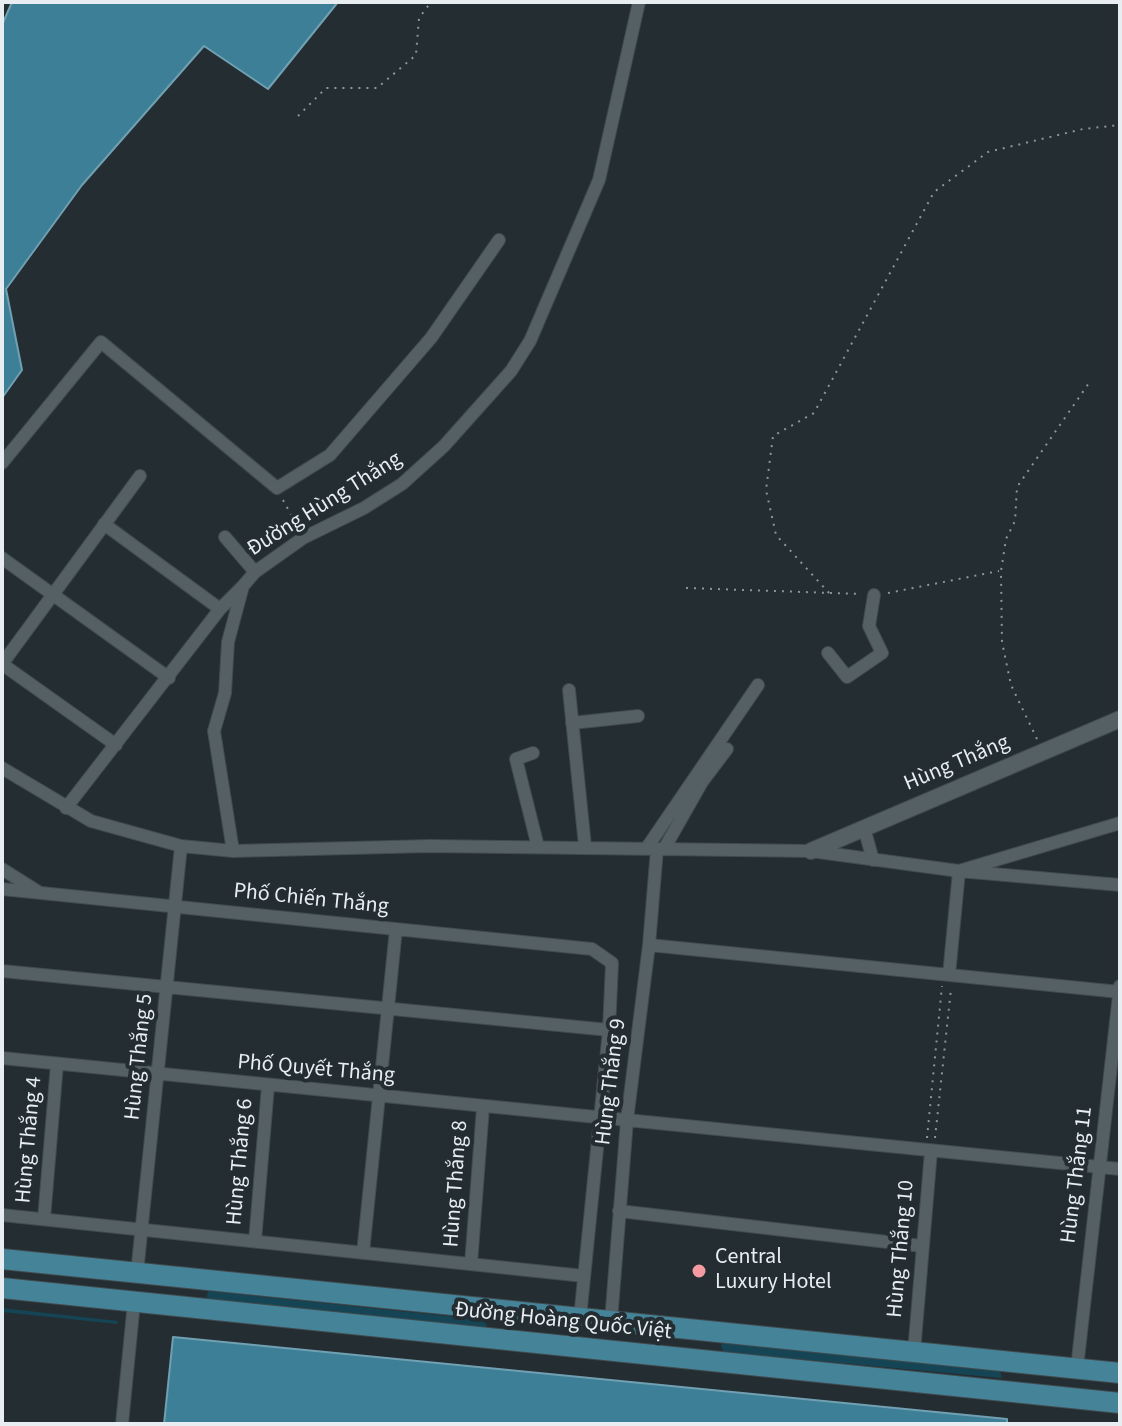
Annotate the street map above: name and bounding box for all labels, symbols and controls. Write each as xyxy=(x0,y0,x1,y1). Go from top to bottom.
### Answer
street label: Đường Hùng Thắng xyxy=(243,447,407,563)
street label: Hùng Thắng xyxy=(900,730,1014,798)
street label: Phố Chiến Thắng xyxy=(232,879,390,921)
street label: Hùng Thắng 5 xyxy=(120,992,160,1122)
street label: Hùng Thắng 9 xyxy=(591,1017,633,1147)
street label: Phố Quyết Thắng xyxy=(236,1050,396,1090)
street label: Hùng Thắng 4 xyxy=(11,1076,49,1204)
street label: Hùng Thắng 6 xyxy=(222,1098,260,1226)
street label: Hùng Thắng 11 xyxy=(1056,1105,1100,1245)
street label: Hùng Thắng 8 xyxy=(439,1120,475,1248)
street label: Hùng Thắng 10 xyxy=(883,1179,921,1319)
place label: Central Luxury Hotel xyxy=(715,1245,832,1296)
marker: Central Luxury Hotel xyxy=(690,1262,708,1280)
street label: Đường Hoàng Quốc Việt xyxy=(453,1297,673,1347)

